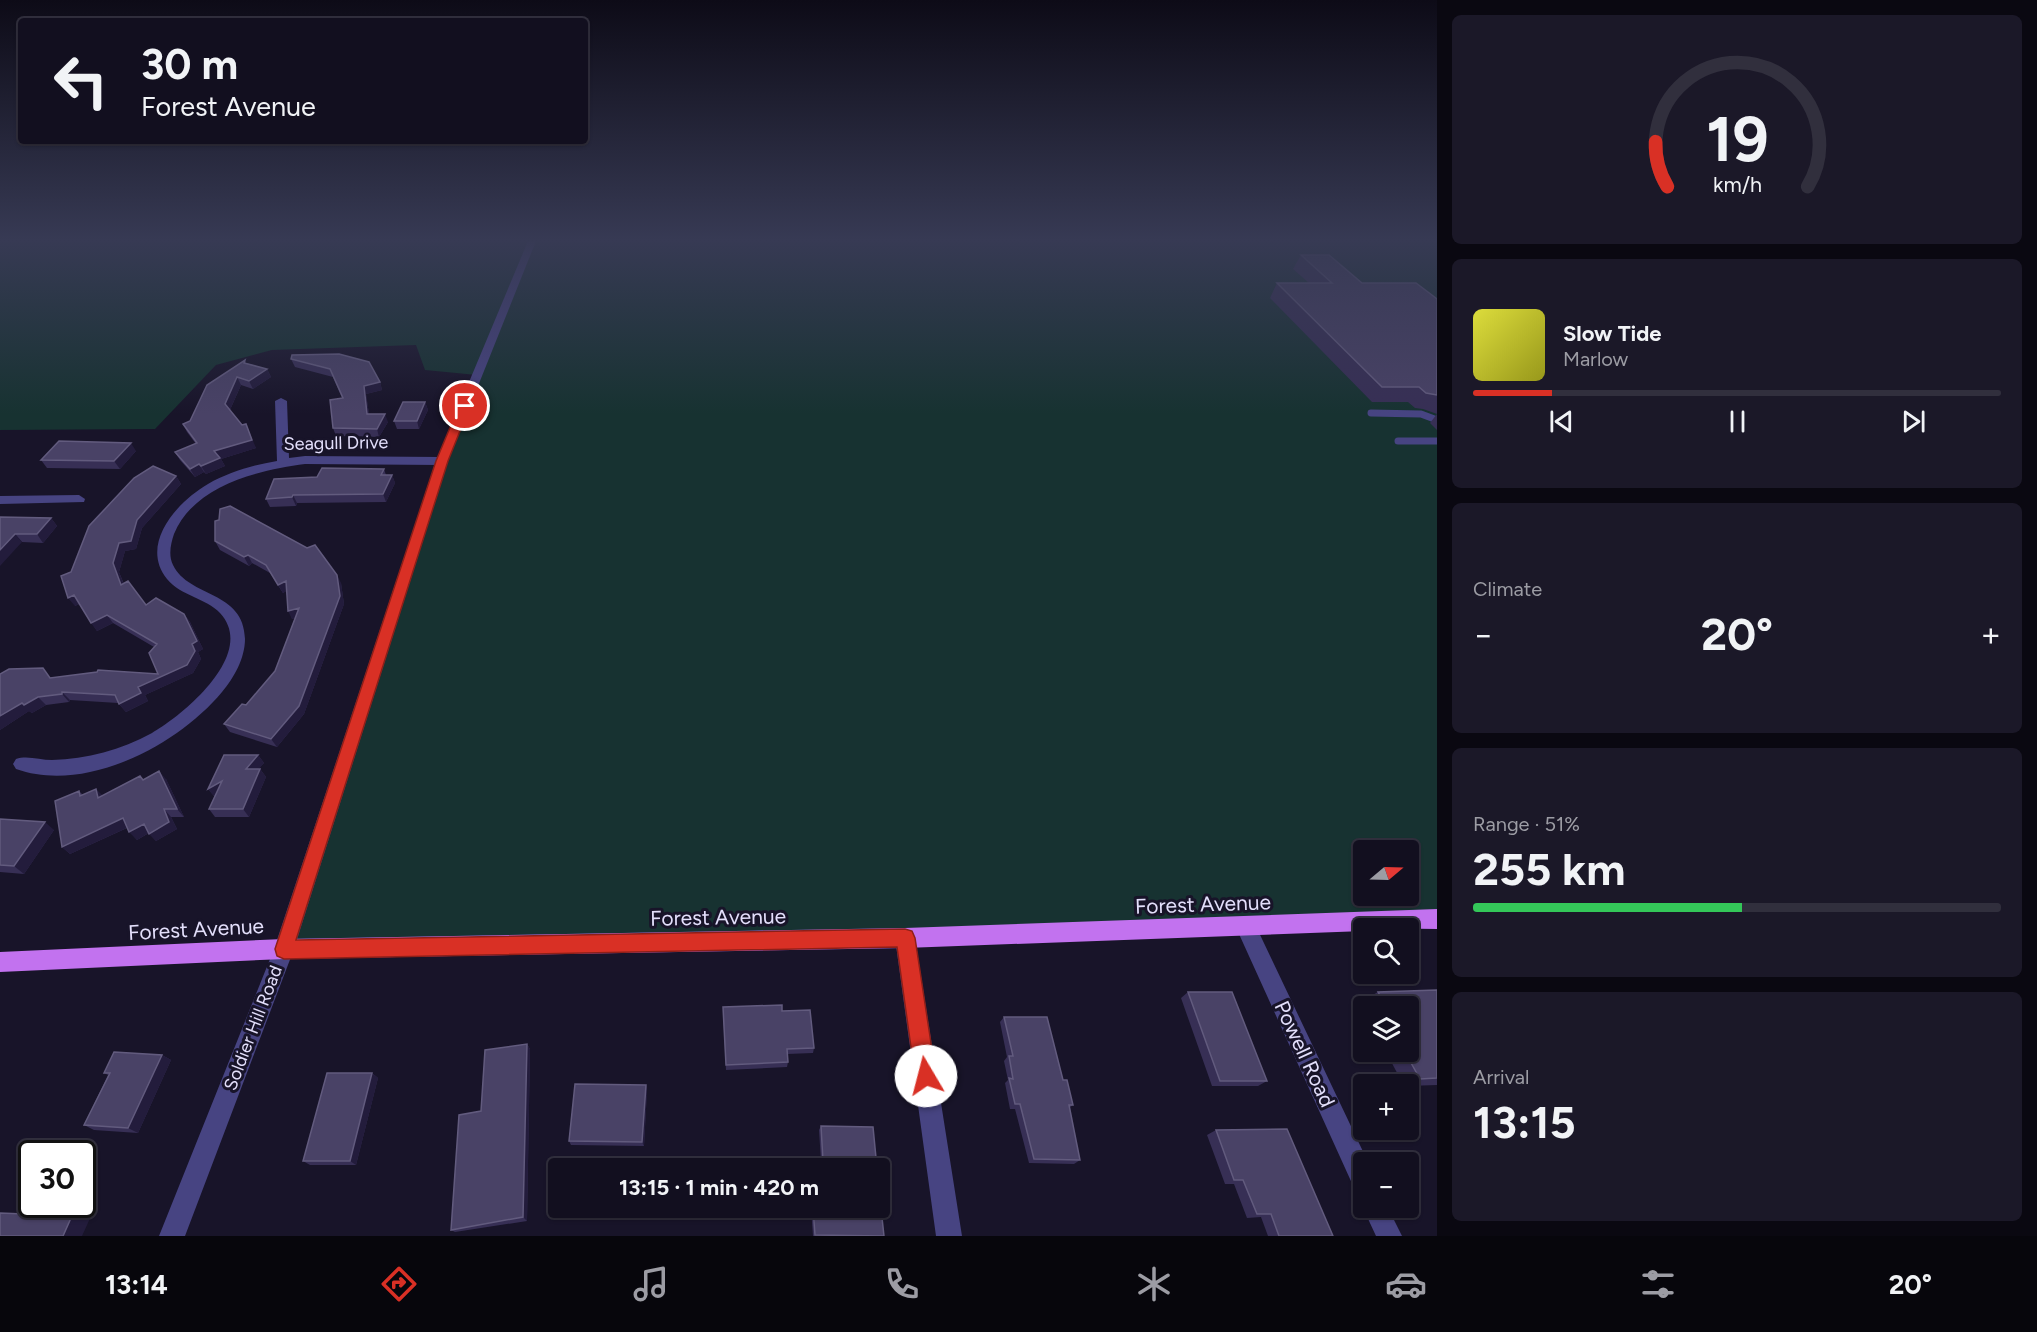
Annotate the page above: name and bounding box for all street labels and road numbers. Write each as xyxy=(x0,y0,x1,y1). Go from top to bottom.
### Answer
street label: Seagull Drive xyxy=(283,431,389,455)
street label: Forest Avenue xyxy=(1135,889,1271,919)
street label: Forest Avenue xyxy=(650,903,786,931)
street label: Forest Avenue xyxy=(127,913,265,945)
street label: Soldier Hill Road xyxy=(219,962,287,1094)
street label: Powell Road xyxy=(1270,997,1340,1111)

